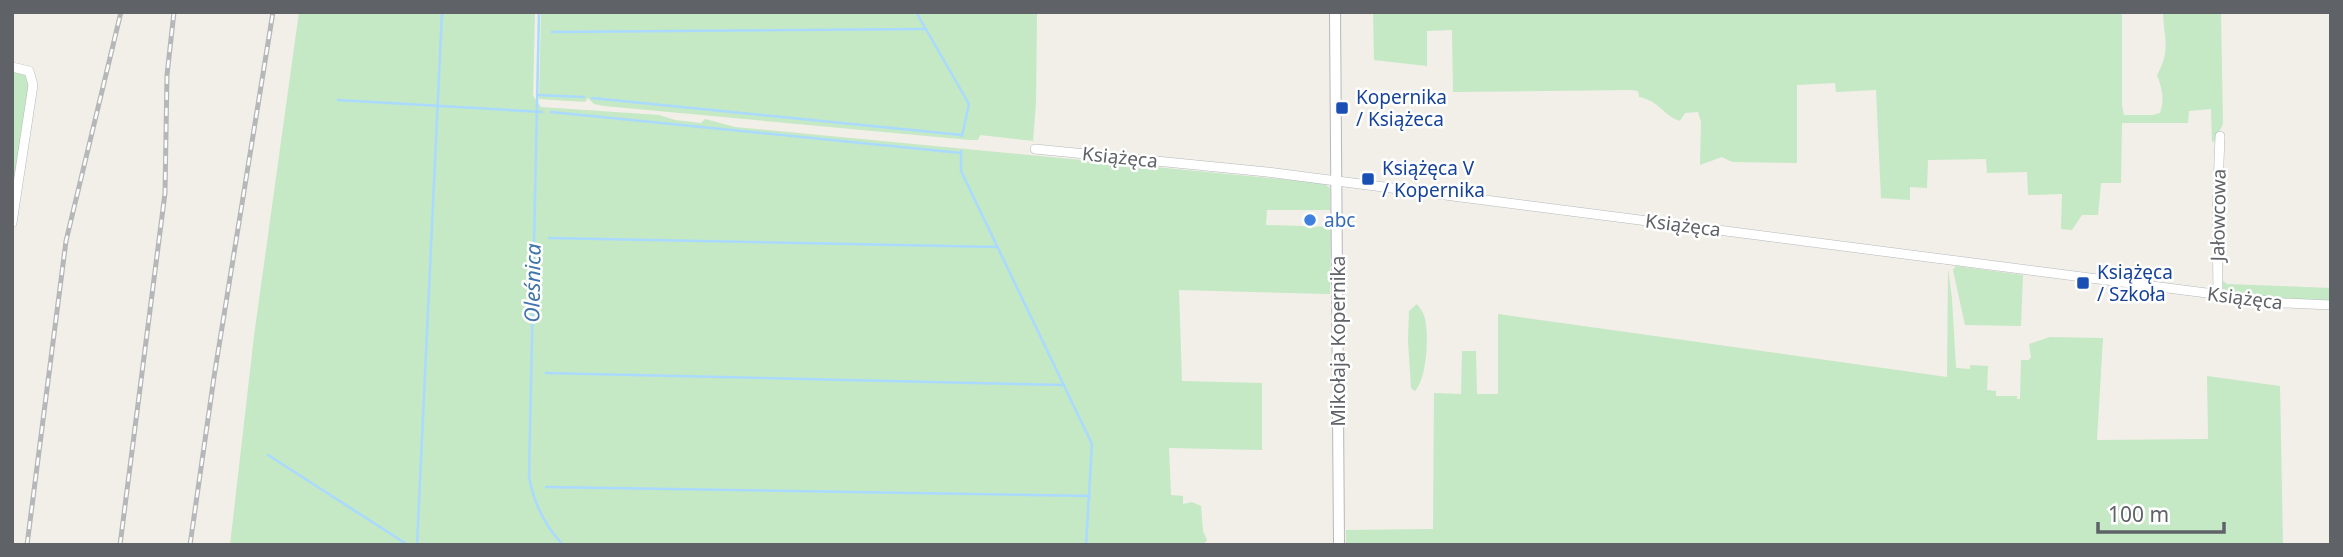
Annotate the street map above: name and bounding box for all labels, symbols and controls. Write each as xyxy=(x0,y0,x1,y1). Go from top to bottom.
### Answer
place label: Kopernika / Książeca xyxy=(1356,84,1447,132)
marker: Kopernika / Książeca xyxy=(1334,100,1350,116)
street label: Książęca xyxy=(1081,140,1159,174)
place label: Książęca V / Kopernika xyxy=(1382,155,1485,203)
street label: Jałowcowa xyxy=(2204,168,2232,264)
marker: Książęca V / Kopernika xyxy=(1360,171,1376,187)
place label: abc xyxy=(1324,207,1355,233)
street label: Książęca xyxy=(1644,207,1722,243)
marker: abc xyxy=(1302,212,1318,228)
water label: Oleśnica xyxy=(517,243,547,323)
street label: Mikołaja Kopernika xyxy=(1325,256,1351,426)
place label: Książęca / Szkoła xyxy=(2097,259,2173,307)
marker: Książęca / Szkoła xyxy=(2075,275,2091,291)
street label: Książęca xyxy=(2206,280,2284,316)
scale bar xyxy=(2098,490,2224,534)
text: 100 m xyxy=(2108,500,2169,528)

